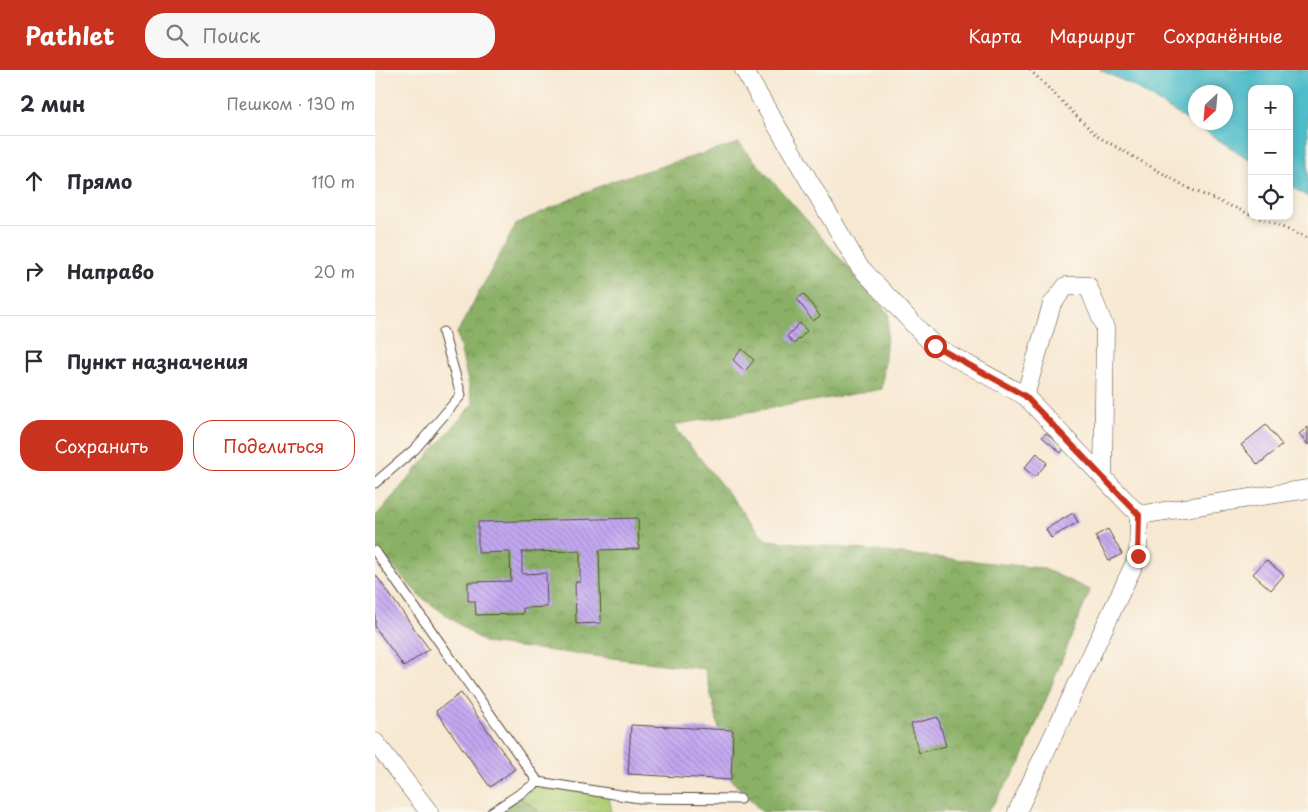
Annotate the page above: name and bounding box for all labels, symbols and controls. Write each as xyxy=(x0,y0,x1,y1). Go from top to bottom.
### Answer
search box xyxy=(145,13,495,58)
text: Pathlet xyxy=(25,17,115,53)
icon: search xyxy=(163,21,191,49)
text: Поиск xyxy=(203,21,260,49)
text: Карта xyxy=(969,22,1021,49)
text: Маршрут xyxy=(1049,22,1135,49)
text: Сохранённые xyxy=(1163,22,1283,49)
north arrow xyxy=(1188,85,1233,130)
map controls xyxy=(1248,85,1293,220)
button: + xyxy=(1248,85,1293,130)
text: 2 мин xyxy=(20,87,85,119)
text: Пешком · 130 m xyxy=(227,91,355,115)
button: − xyxy=(1248,130,1293,175)
icon: ahead xyxy=(20,167,48,195)
text: Прямо xyxy=(67,167,132,195)
text: 110 m xyxy=(312,169,355,193)
button: locate xyxy=(1248,175,1293,220)
icon: right xyxy=(20,257,48,285)
text: Направо xyxy=(67,257,154,285)
text: 20 m xyxy=(314,259,355,283)
route start xyxy=(924,335,947,358)
icon: arrive xyxy=(20,347,48,375)
text: Пункт назначения xyxy=(67,347,248,375)
button: Сохранить xyxy=(20,420,183,471)
button: Поделиться xyxy=(193,420,355,471)
route end xyxy=(1127,545,1150,568)

